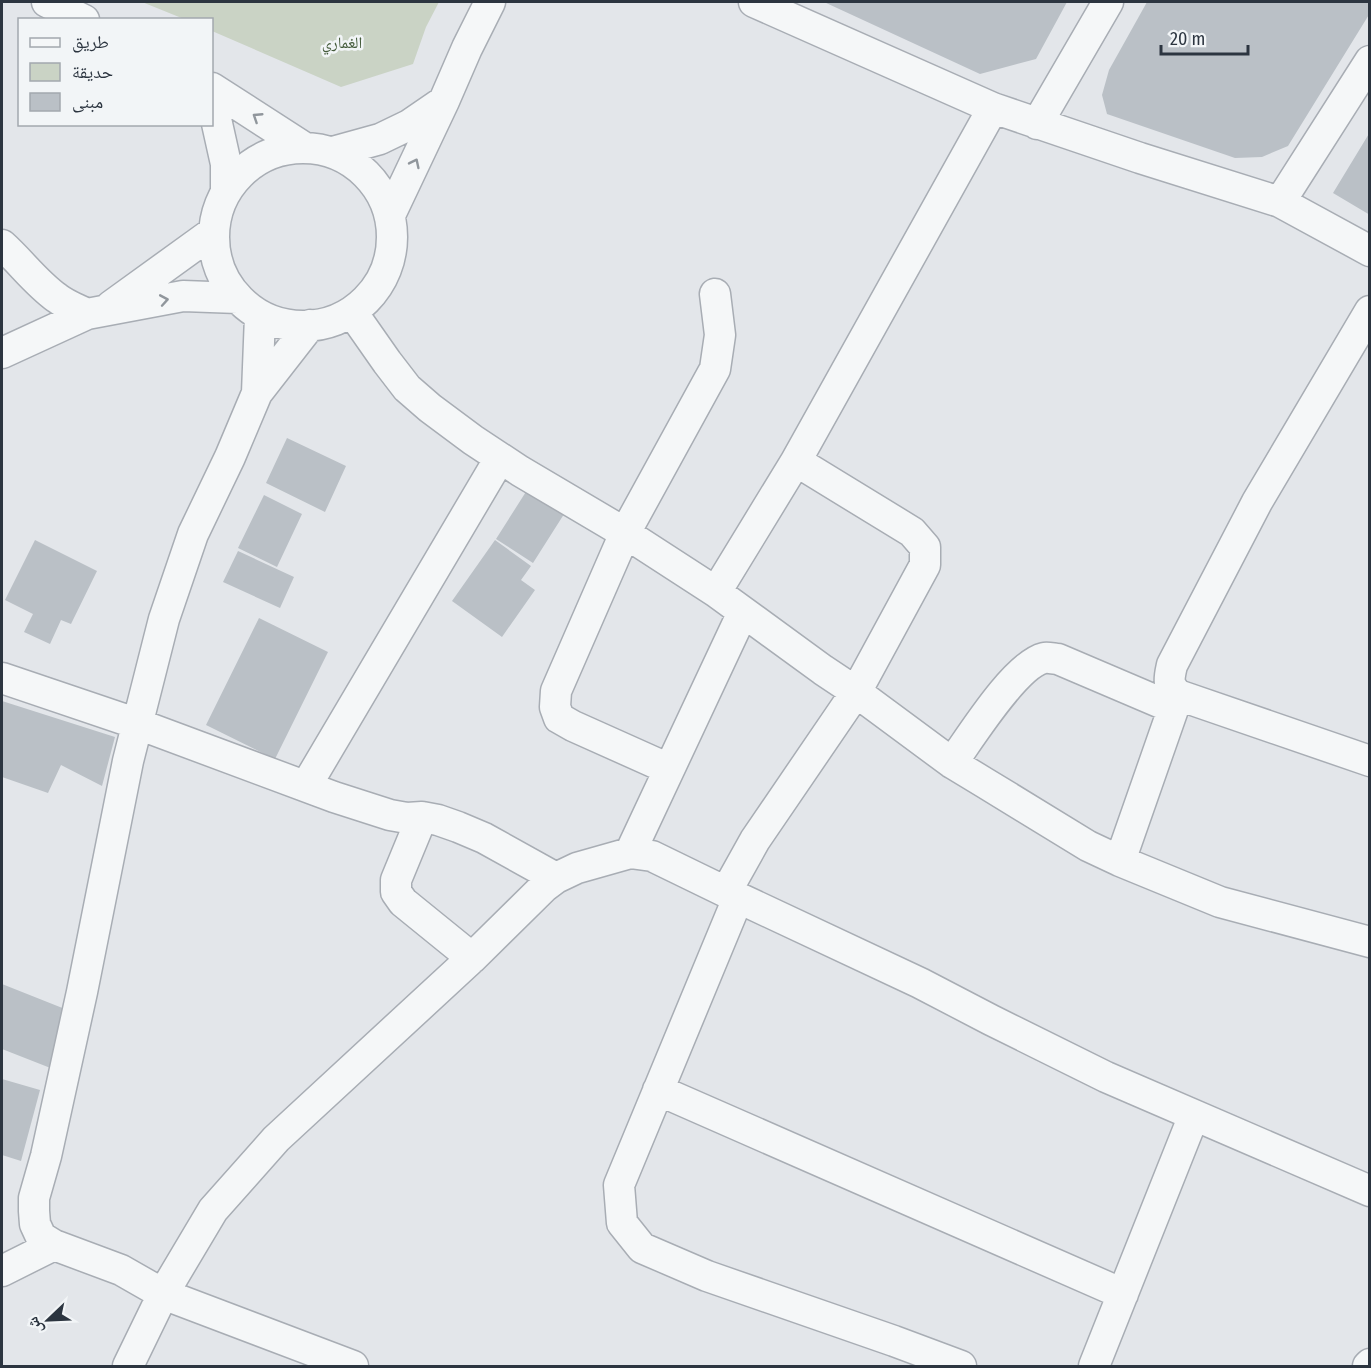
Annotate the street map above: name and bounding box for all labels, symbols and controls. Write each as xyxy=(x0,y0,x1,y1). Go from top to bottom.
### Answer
legend xyxy=(18,18,213,126)
scale bar xyxy=(1161,18,1248,56)
text: 20 m xyxy=(1170,28,1205,50)
text: طريق xyxy=(72,31,109,53)
park label: الغماري xyxy=(322,33,362,55)
text: حديقة xyxy=(72,61,113,83)
text: مبنى xyxy=(72,91,103,113)
one-way arrow xyxy=(253,113,264,124)
one-way arrow xyxy=(407,158,419,169)
one-way arrow xyxy=(160,294,169,306)
north arrow xyxy=(18,1290,78,1350)
text: ش xyxy=(23,1314,47,1337)

